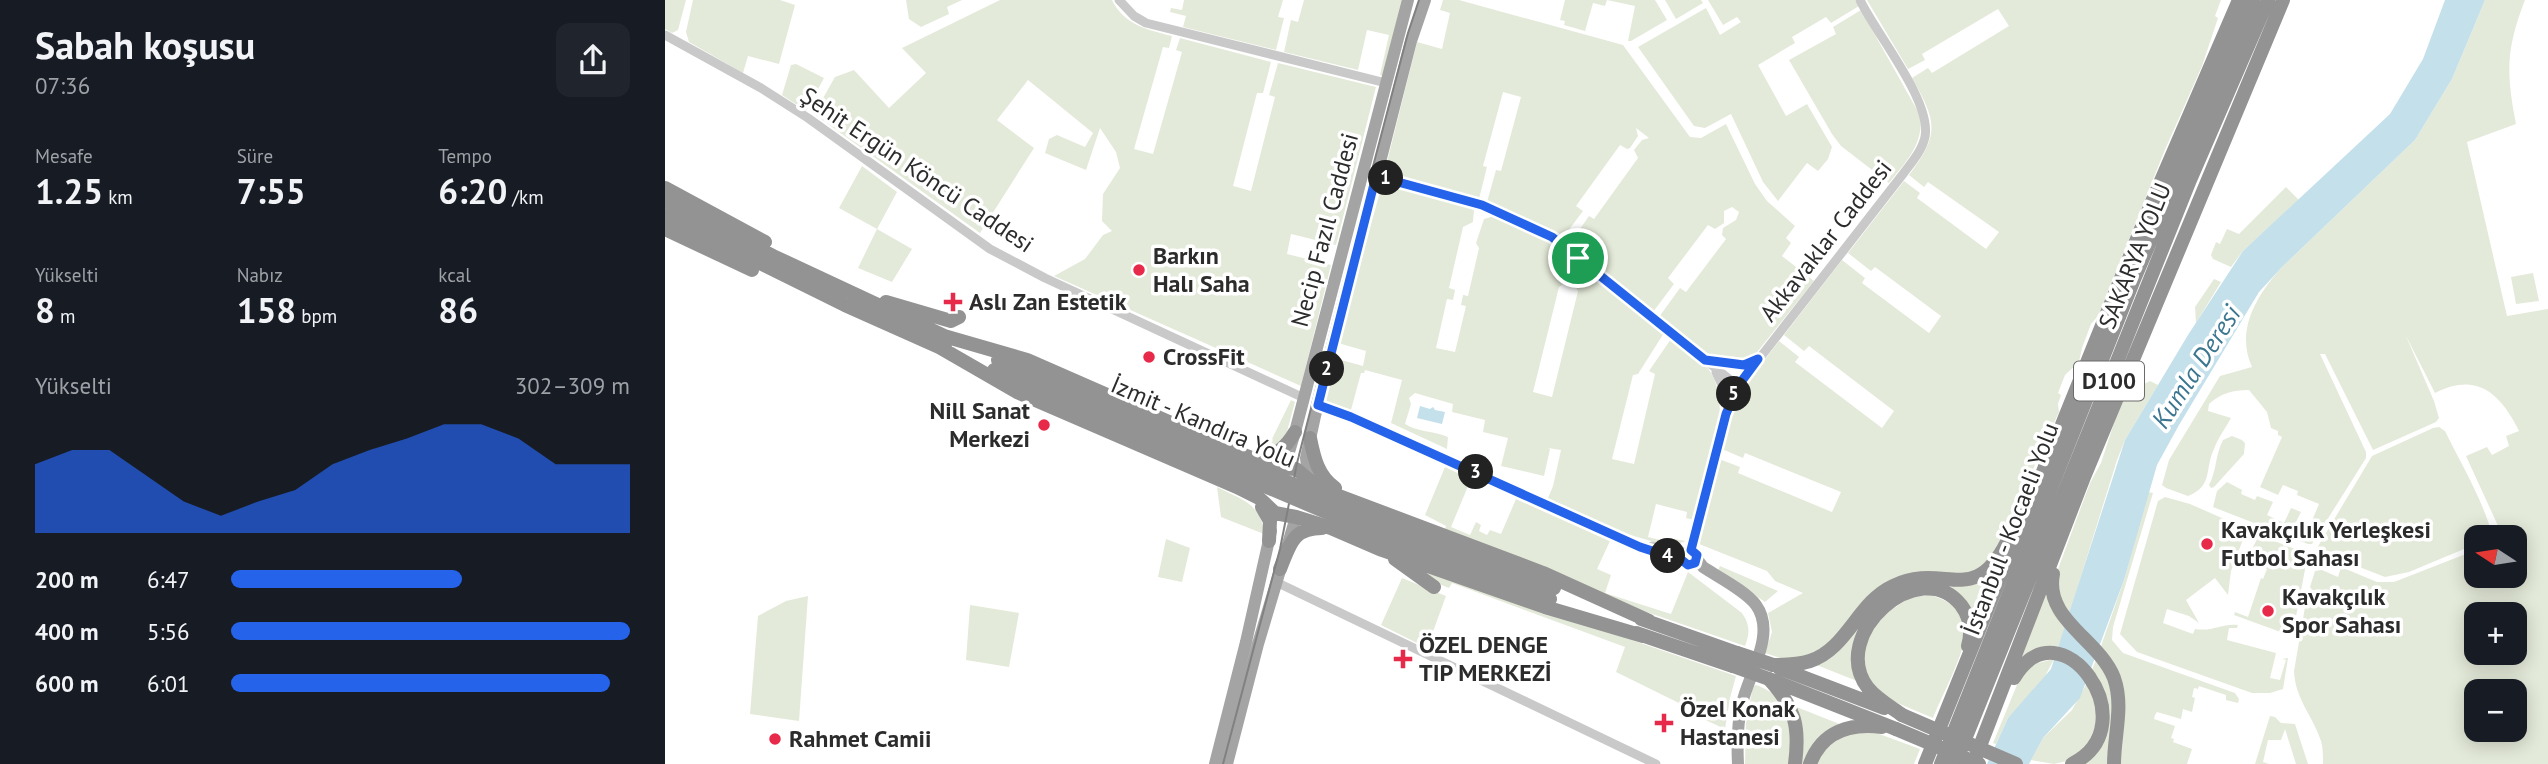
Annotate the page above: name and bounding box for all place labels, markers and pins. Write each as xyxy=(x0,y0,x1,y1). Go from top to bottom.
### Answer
pin: 1 xyxy=(1369,160,1403,196)
pin xyxy=(1548,228,1608,288)
place label: Barkın Halı Saha xyxy=(1153,240,1250,299)
marker: Barkın Halı Saha xyxy=(1131,262,1147,278)
place label: Aslı Zan Estetik xyxy=(969,286,1127,317)
marker: Aslı Zan Estetik xyxy=(943,292,963,312)
place label: CrossFit xyxy=(1163,341,1245,372)
marker: CrossFit xyxy=(1141,349,1157,365)
pin: 2 xyxy=(1309,352,1345,386)
pin: 5 xyxy=(1717,376,1751,412)
place label: Nill Sanat Merkezi xyxy=(930,395,1031,454)
marker: Nill Sanat Merkezi xyxy=(1036,417,1052,433)
pin: 3 xyxy=(1459,454,1493,490)
place label: Kavakçılık Yerleşkesi Futbol Sahası xyxy=(2221,514,2431,573)
marker: Kavakçılık Yerleşkesi Futbol Sahası xyxy=(2199,536,2215,552)
pin: 4 xyxy=(1651,538,1685,574)
place label: Kavakçılık Spor Sahası xyxy=(2282,581,2401,640)
marker: Kavakçılık Spor Sahası xyxy=(2260,603,2276,619)
place label: ÖZEL DENGE TIP MERKEZİ xyxy=(1419,629,1552,688)
marker: ÖZEL DENGE TIP MERKEZİ xyxy=(1393,649,1413,669)
place label: Özel Konak Hastanesi xyxy=(1680,693,1795,752)
marker: Özel Konak Hastanesi xyxy=(1654,713,1674,733)
place label: Rahmet Camii xyxy=(789,723,931,754)
marker: Rahmet Camii xyxy=(767,731,783,747)

